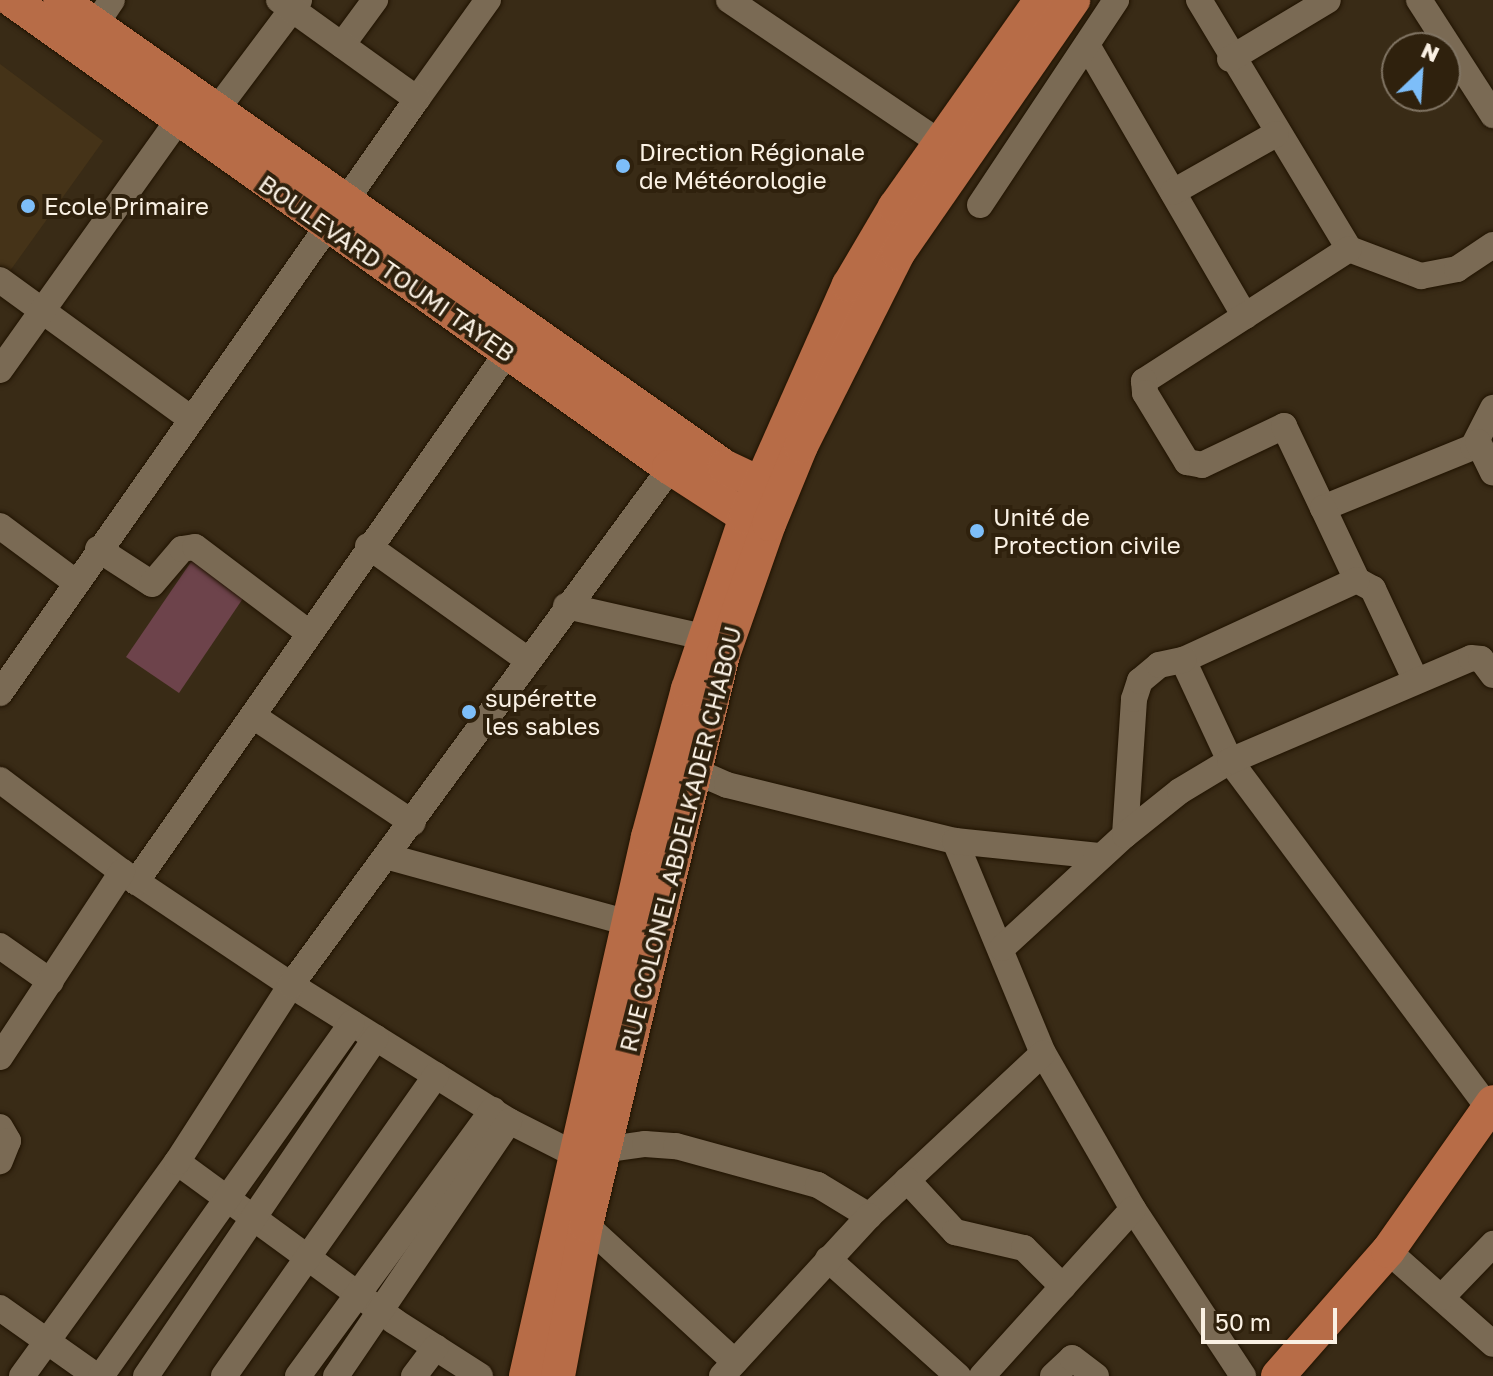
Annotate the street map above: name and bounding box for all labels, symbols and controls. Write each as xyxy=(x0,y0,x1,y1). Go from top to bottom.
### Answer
north arrow xyxy=(1381,32,1461,112)
text: N xyxy=(1417,36,1444,67)
place label: Direction Régionale de Météorologie xyxy=(639,138,865,194)
marker: Direction Régionale de Météorologie xyxy=(614,157,632,175)
street label: BOULEVARD TOUMI TAYEB xyxy=(254,169,520,367)
place label: Ecole Primaire xyxy=(44,192,209,220)
marker: Ecole Primaire xyxy=(19,197,37,215)
place label: Unité de Protection civile xyxy=(993,503,1181,559)
marker: Unité de Protection civile xyxy=(968,522,986,540)
street label: RUE COLONEL ABDELKADER CHABOU xyxy=(613,623,747,1055)
place label: supérette les sables xyxy=(485,684,600,740)
marker: supérette les sables xyxy=(460,703,478,721)
scale bar xyxy=(1205,1292,1341,1342)
text: 50 m xyxy=(1215,1307,1271,1336)

